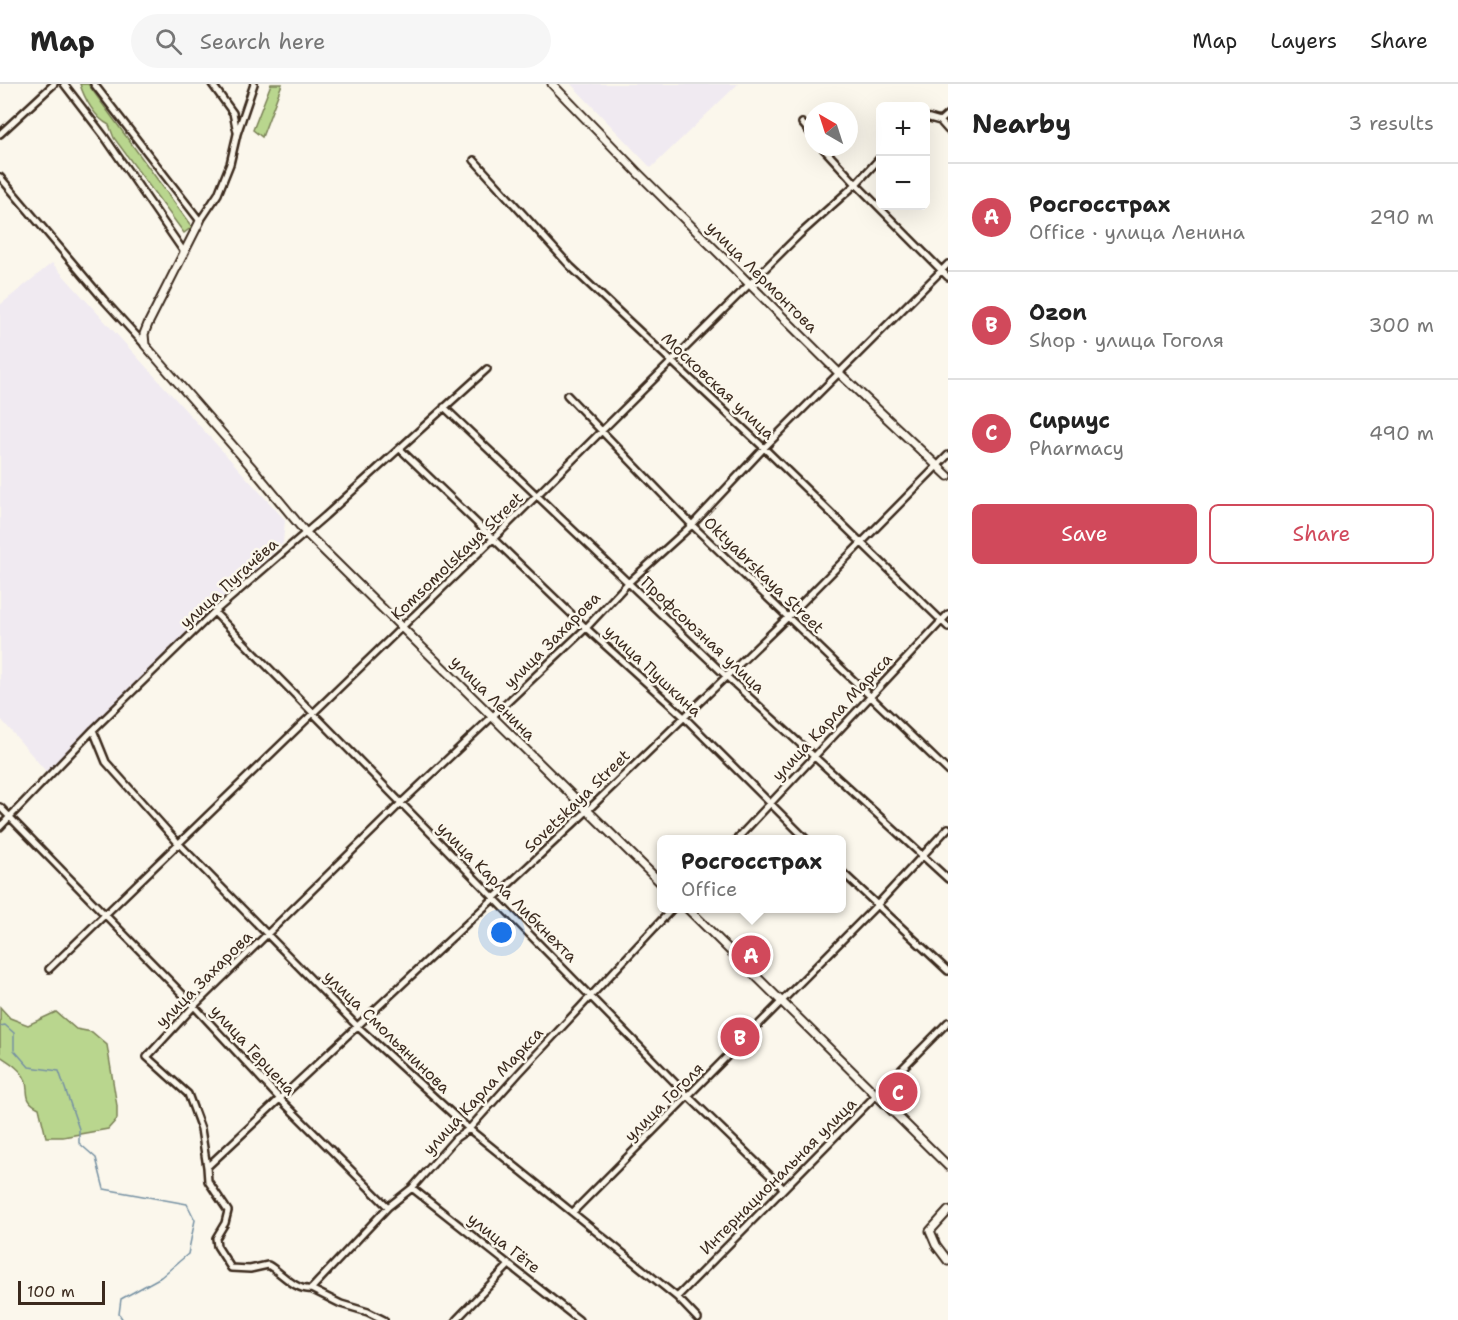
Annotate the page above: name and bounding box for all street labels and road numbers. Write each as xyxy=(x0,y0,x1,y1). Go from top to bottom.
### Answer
street label: улица Лермонтова xyxy=(702,217,822,337)
street label: Московская улица xyxy=(657,328,779,444)
street label: Komsomolskaya Street xyxy=(386,487,528,625)
street label: Oktyabrskaya Street xyxy=(699,512,829,638)
street label: улица Пугачёва xyxy=(176,533,283,633)
street label: Профсоюзная улица xyxy=(636,572,770,698)
street label: улица Захарова xyxy=(499,587,605,693)
street label: улица Пушкина xyxy=(600,621,706,722)
street label: улица Карла Маркса xyxy=(767,649,897,785)
street label: улица Ленина xyxy=(446,651,540,745)
street label: Sovetskaya Street xyxy=(519,745,635,857)
street label: улица Карла Либкнехта xyxy=(432,817,582,967)
street label: улица Захарова xyxy=(151,926,257,1032)
street label: улица Смольянинова xyxy=(319,966,455,1098)
street label: улица Герцена xyxy=(206,1000,300,1100)
street label: улица Карла Маркса xyxy=(418,1023,548,1159)
street label: улица Гоголя xyxy=(620,1058,708,1146)
street label: Интернациональная улица xyxy=(695,1093,861,1259)
street label: улица Гёте xyxy=(463,1208,545,1278)

